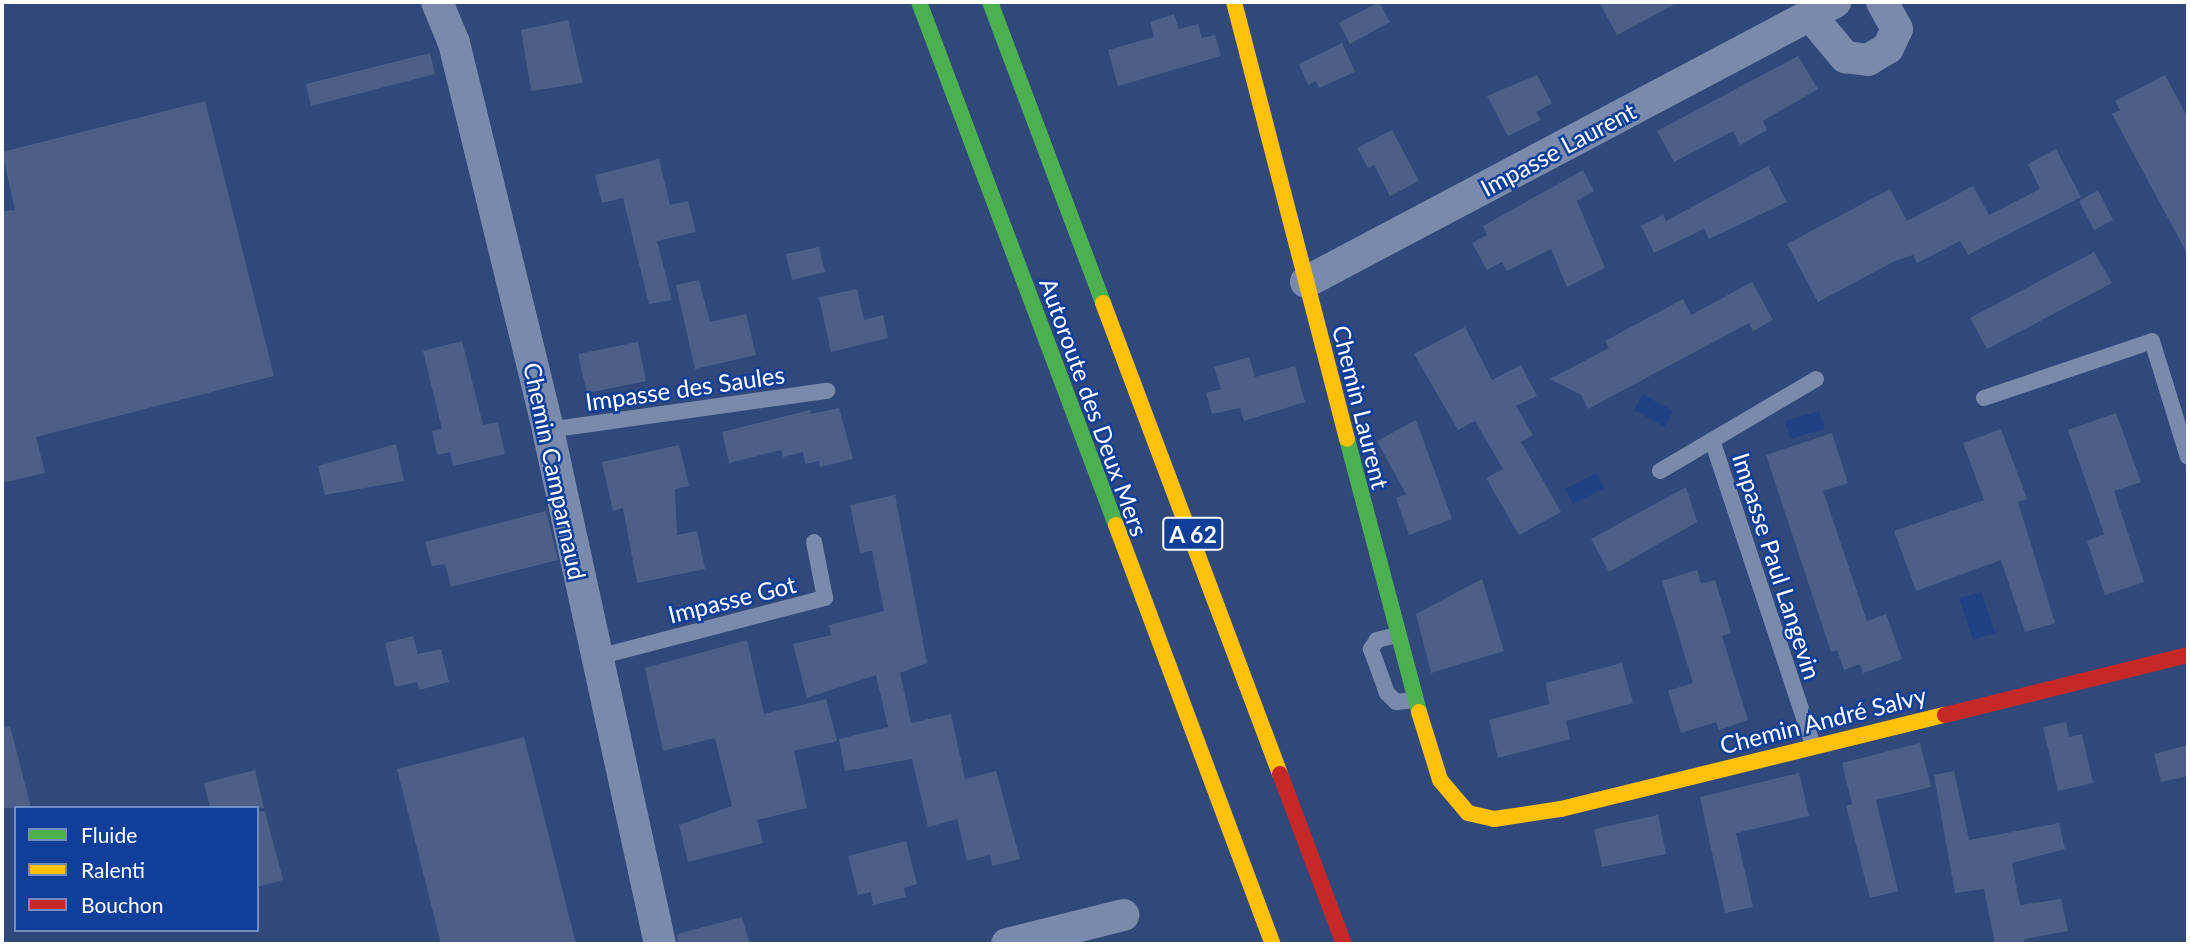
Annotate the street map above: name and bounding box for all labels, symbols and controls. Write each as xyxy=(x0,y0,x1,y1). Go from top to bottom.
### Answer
street label: Impasse Laurent xyxy=(1475,96,1641,202)
street label: Autoroute des Deux Mers xyxy=(1034,274,1154,540)
street label: Chemin Laurent xyxy=(1327,322,1395,492)
street label: Chemin Camparnaud xyxy=(518,360,592,582)
street label: Impasse des Saules xyxy=(584,360,786,416)
street label: Impasse Paul Langevin xyxy=(1727,449,1827,683)
road number: A 62 xyxy=(1162,514,1224,554)
street label: Impasse Got xyxy=(665,569,799,629)
street label: Chemin André Salvy xyxy=(1716,680,1930,760)
legend xyxy=(14,806,259,932)
text: Fluide xyxy=(81,822,137,847)
text: Ralenti xyxy=(81,857,145,882)
text: Bouchon xyxy=(81,892,163,917)

